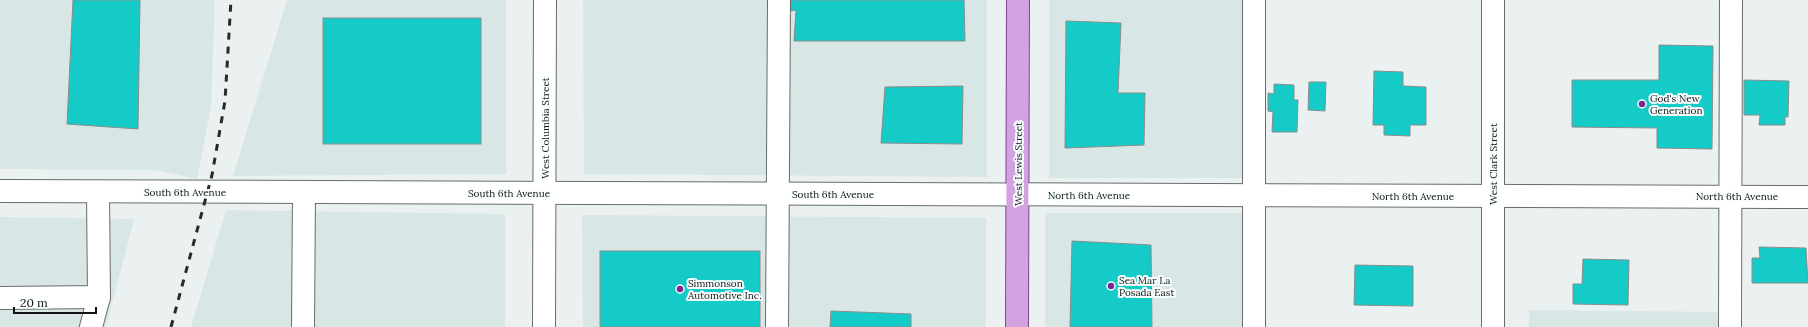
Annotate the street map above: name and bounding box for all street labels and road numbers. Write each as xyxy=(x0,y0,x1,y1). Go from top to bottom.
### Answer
street label: West Columbia Street xyxy=(539,77,552,179)
street label: West Lewis Street xyxy=(1012,122,1025,206)
street label: West Clark Street xyxy=(1487,123,1500,205)
street label: South 6th Avenue xyxy=(144,186,227,199)
street label: South 6th Avenue xyxy=(468,187,551,200)
street label: South 6th Avenue xyxy=(792,188,875,201)
street label: North 6th Avenue xyxy=(1048,189,1131,202)
street label: North 6th Avenue xyxy=(1372,190,1455,203)
street label: North 6th Avenue xyxy=(1696,190,1779,203)

